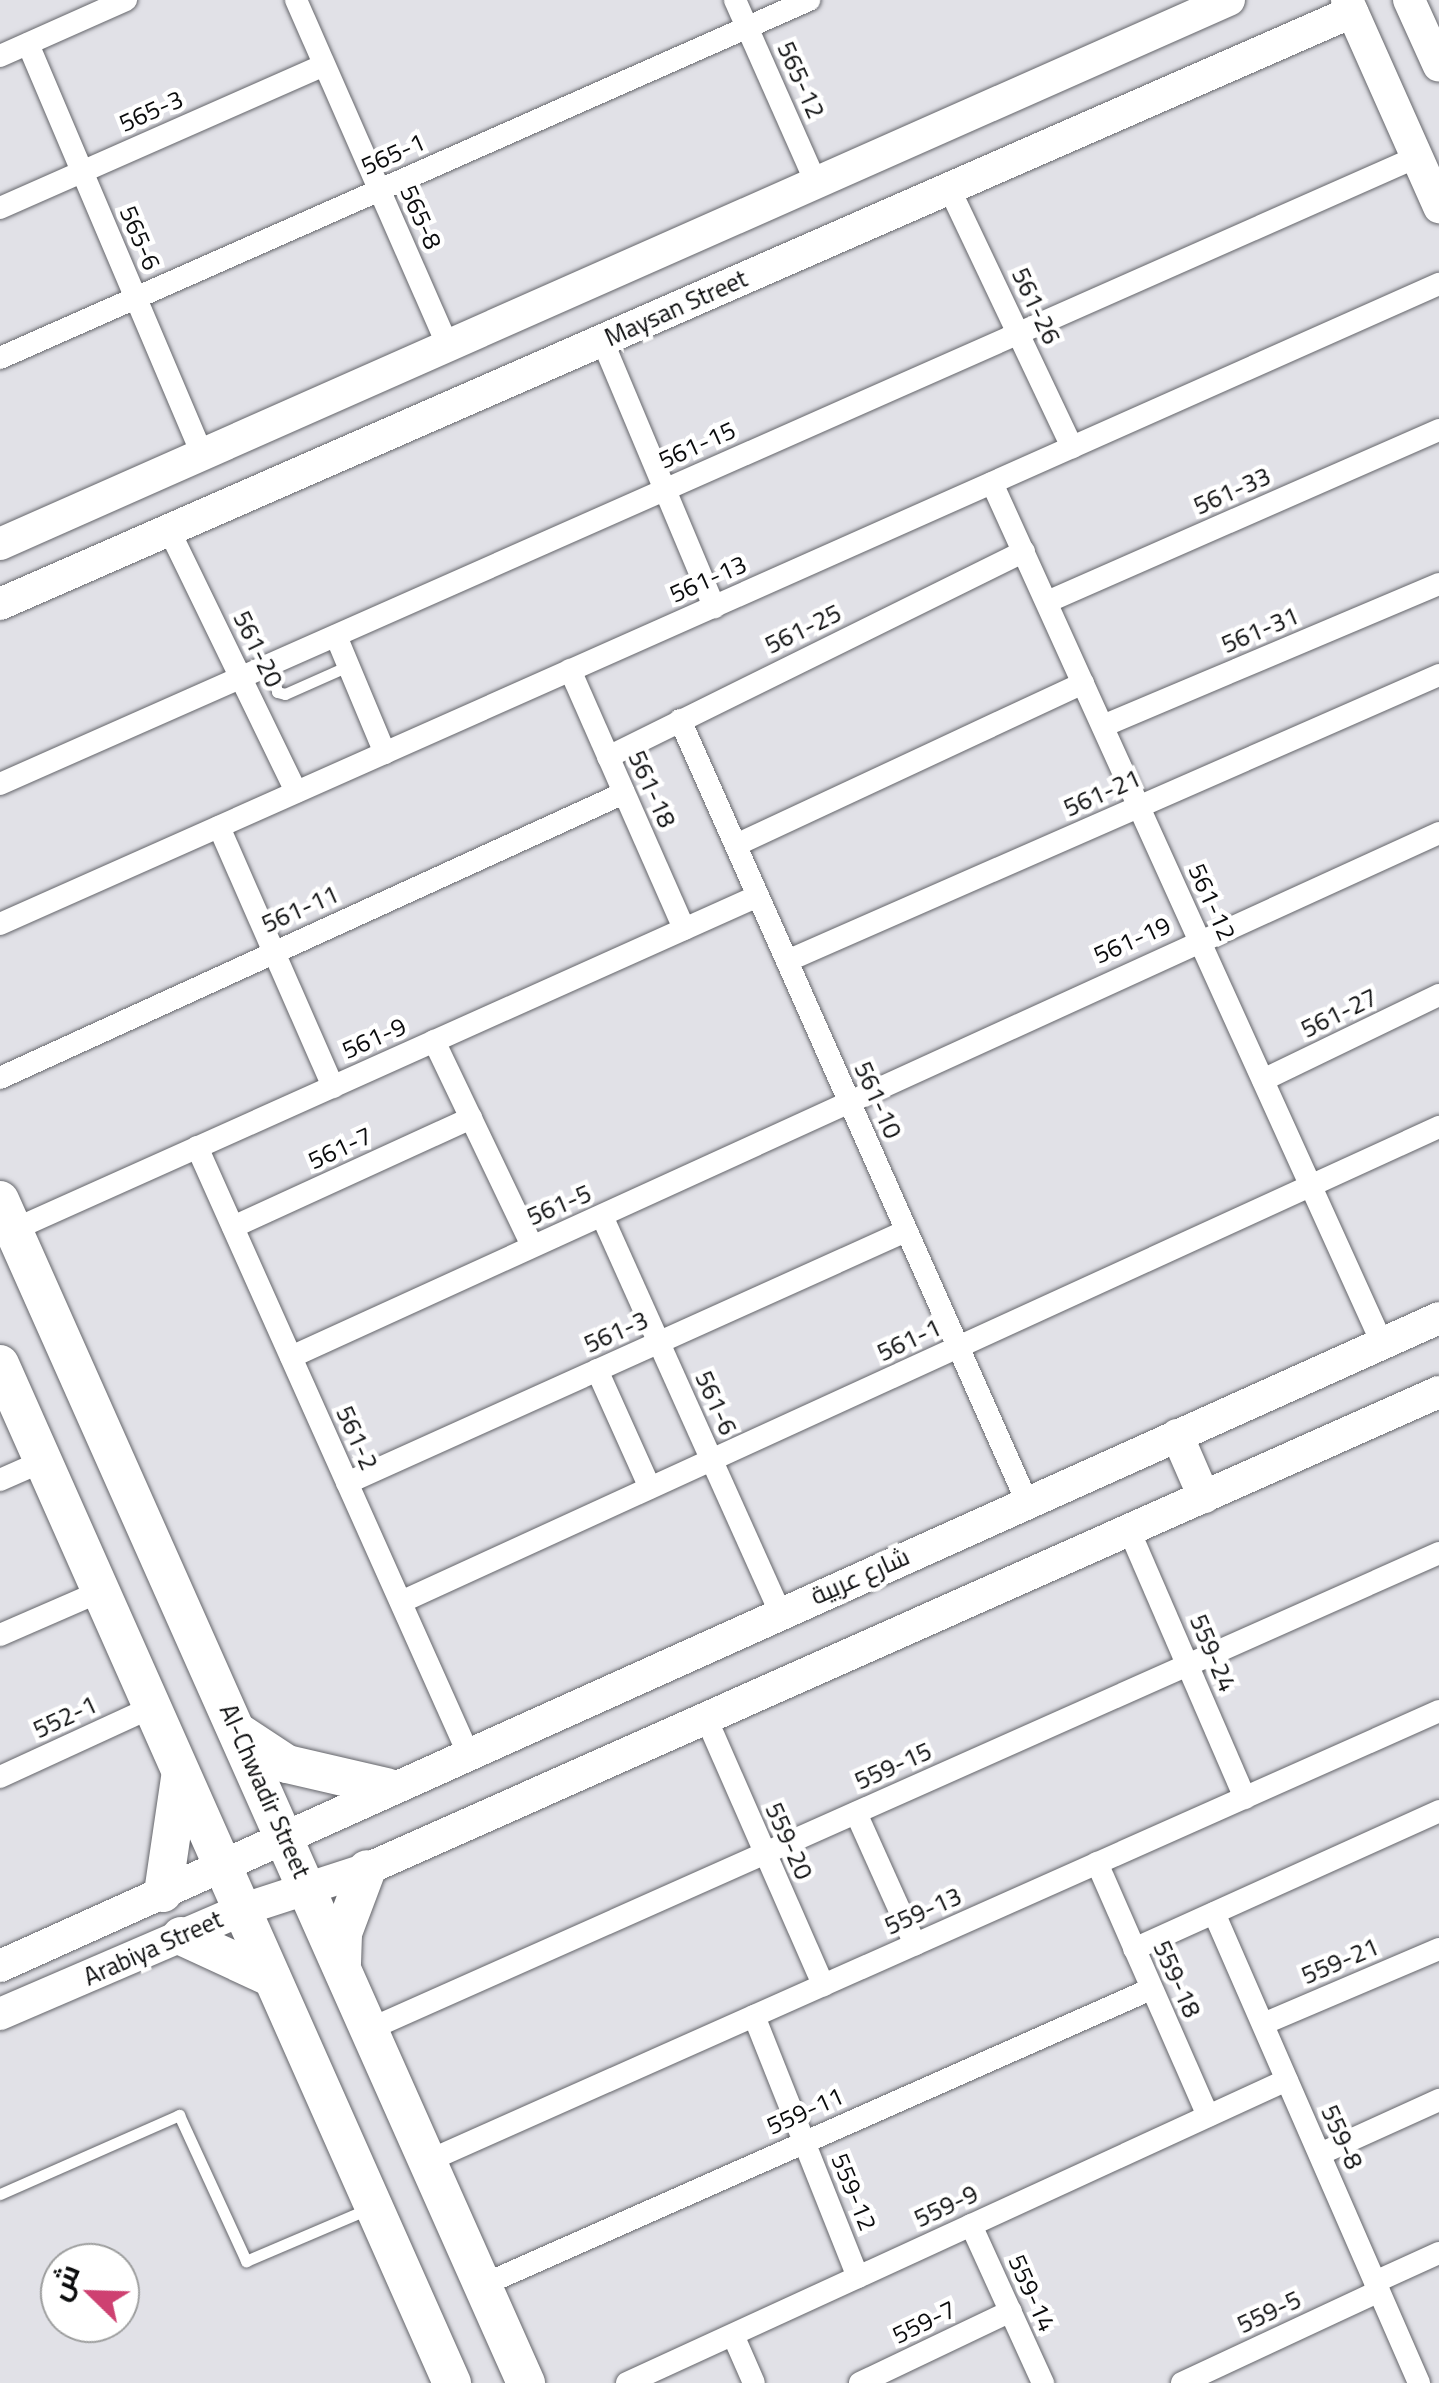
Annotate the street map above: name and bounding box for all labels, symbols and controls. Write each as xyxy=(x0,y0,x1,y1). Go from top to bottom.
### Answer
street label: 565-12 xyxy=(771,37,831,123)
street label: 565-3 xyxy=(114,84,188,138)
street label: 565-1 xyxy=(356,127,430,181)
street label: 565-8 xyxy=(394,180,448,254)
street label: 565-6 xyxy=(113,201,167,275)
street label: Maysan Street xyxy=(600,263,752,353)
street label: 561-26 xyxy=(1005,263,1067,349)
street label: 561-15 xyxy=(654,415,740,475)
street label: 561-33 xyxy=(1189,461,1275,521)
street label: 561-13 xyxy=(665,549,751,609)
street label: 561-25 xyxy=(760,598,846,660)
street label: 561-31 xyxy=(1217,600,1303,660)
street label: 561-20 xyxy=(227,606,289,692)
street label: 561-18 xyxy=(622,746,682,832)
street label: 561-21 xyxy=(1059,763,1145,823)
street label: 561-12 xyxy=(1182,859,1242,945)
street label: 561-11 xyxy=(257,879,343,939)
street label: 561-19 xyxy=(1089,910,1175,970)
street label: 561-27 xyxy=(1296,982,1382,1044)
street label: 561-9 xyxy=(337,1011,411,1065)
street label: 561-10 xyxy=(848,1057,908,1143)
street label: 561-7 xyxy=(303,1120,377,1176)
street label: 561-5 xyxy=(522,1178,596,1232)
street label: 561-3 xyxy=(579,1305,653,1359)
street label: 561-1 xyxy=(872,1312,946,1368)
street label: 561-6 xyxy=(689,1366,743,1440)
street label: 561-2 xyxy=(330,1401,384,1475)
street label: شارع عربية xyxy=(806,1541,914,1611)
street label: 559-24 xyxy=(1183,1610,1243,1696)
street label: 552-1 xyxy=(28,1689,102,1745)
street label: Al-Chwadir Street xyxy=(213,1699,317,1883)
street label: 559-15 xyxy=(850,1736,936,1796)
street label: 559-20 xyxy=(759,1798,819,1884)
street label: 559-13 xyxy=(880,1881,966,1941)
street label: Arabiya Street xyxy=(79,1904,227,1992)
street label: 559-21 xyxy=(1297,1931,1383,1991)
street label: 559-18 xyxy=(1147,1936,1207,2022)
street label: 559-11 xyxy=(762,2081,848,2141)
street label: 559-8 xyxy=(1315,2100,1369,2174)
street label: 559-12 xyxy=(825,2149,883,2235)
street label: 559-9 xyxy=(909,2178,983,2234)
north arrow xyxy=(40,2243,140,2343)
street label: 559-14 xyxy=(1002,2250,1062,2336)
text: ش xyxy=(37,2257,91,2307)
street label: 559-5 xyxy=(1232,2284,1306,2340)
street label: 559-7 xyxy=(887,2294,961,2350)

